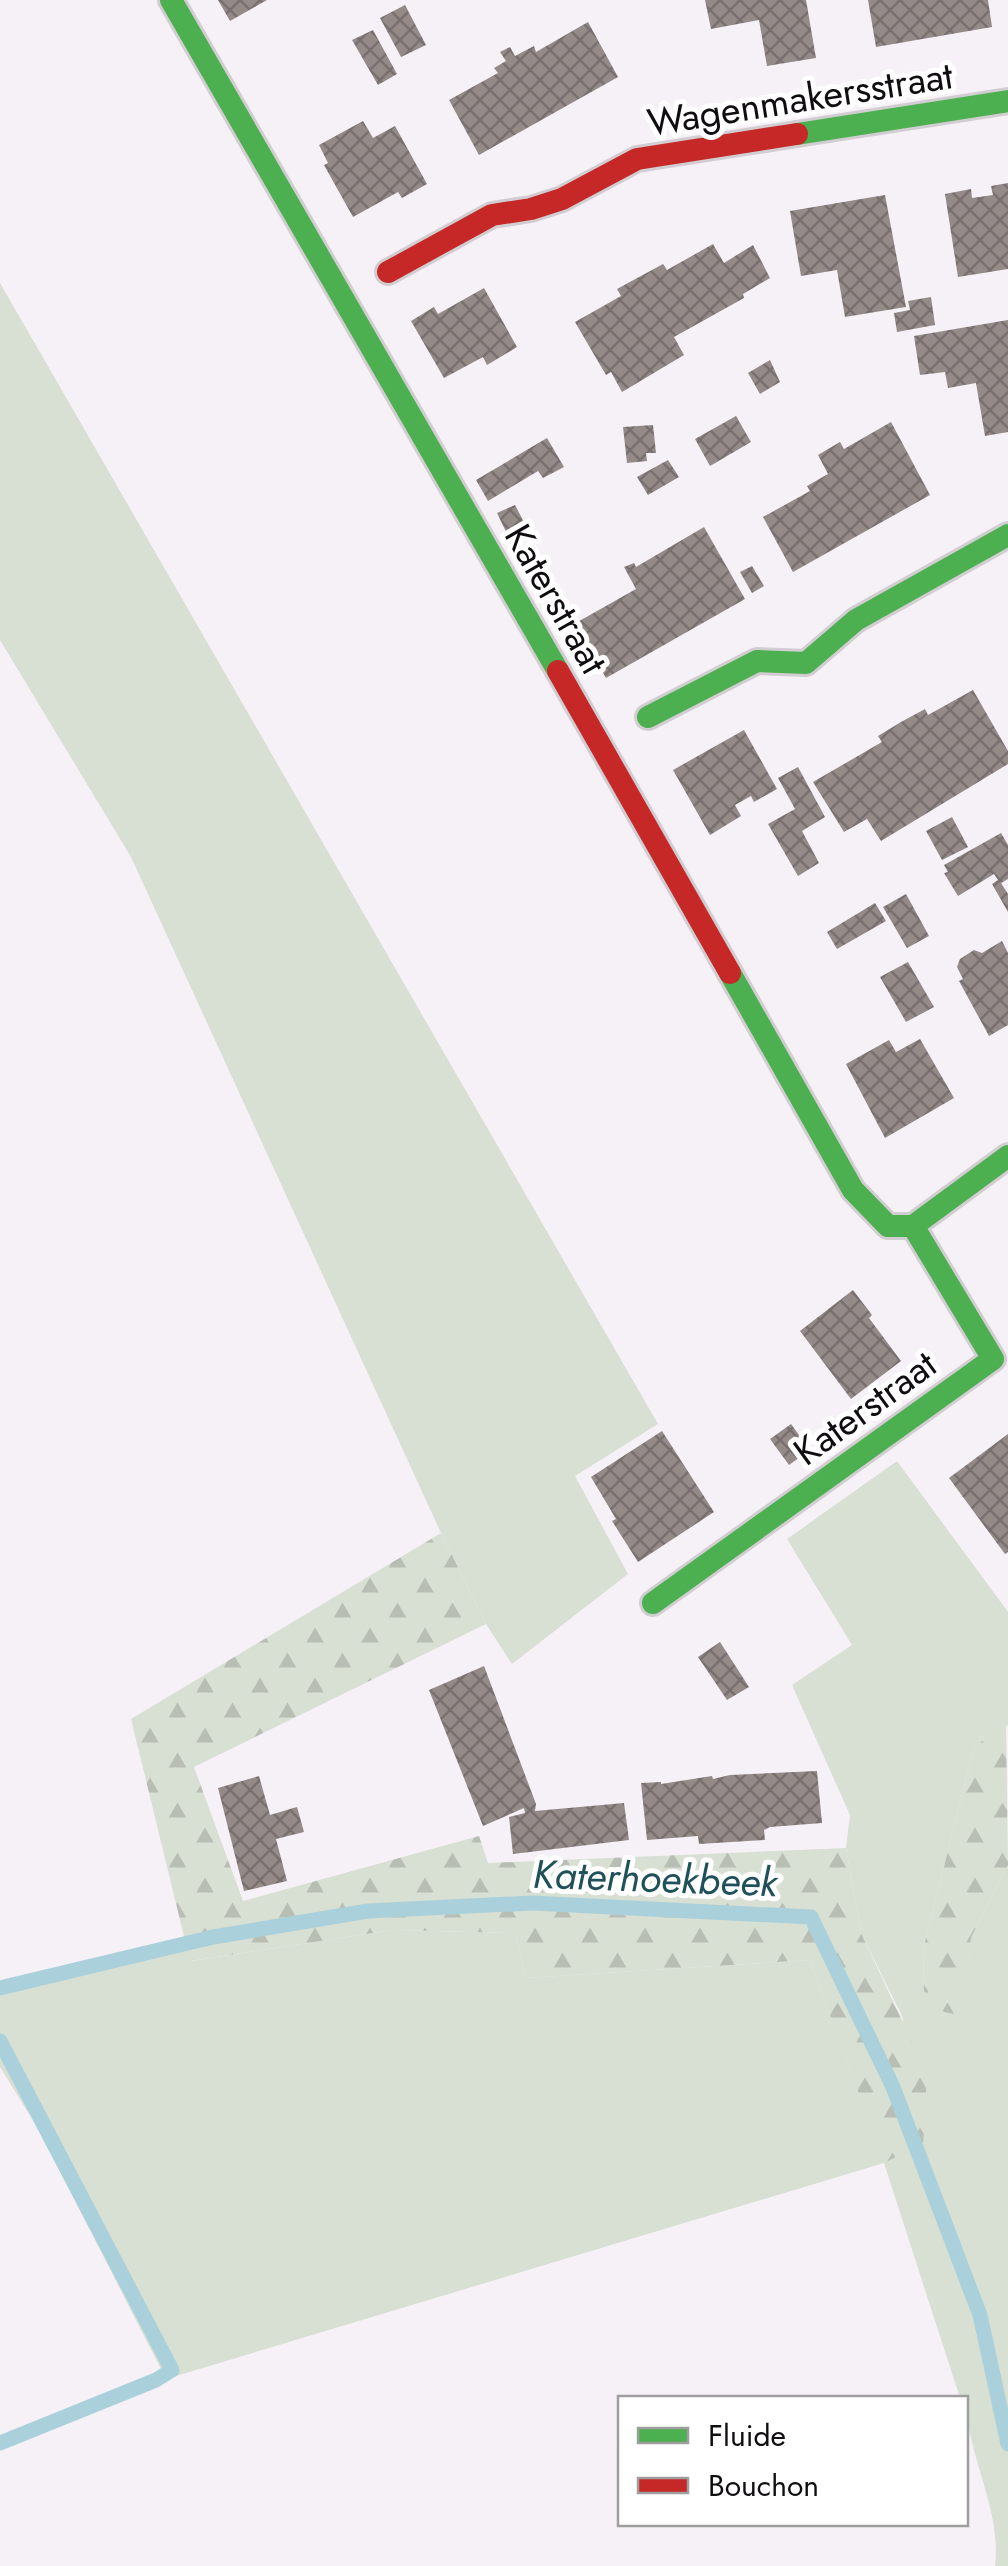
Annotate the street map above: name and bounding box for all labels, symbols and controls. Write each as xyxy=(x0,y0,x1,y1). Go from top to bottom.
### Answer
street label: Wagenmakersstraat xyxy=(643,47,957,150)
street label: Katerstraat xyxy=(491,514,621,684)
street label: Katerstraat xyxy=(782,1337,947,1478)
water label: Katerhoekbeek xyxy=(532,1845,780,1911)
legend xyxy=(618,2396,968,2526)
text: Fluide xyxy=(708,2414,786,2457)
text: Bouchon xyxy=(708,2464,819,2507)

